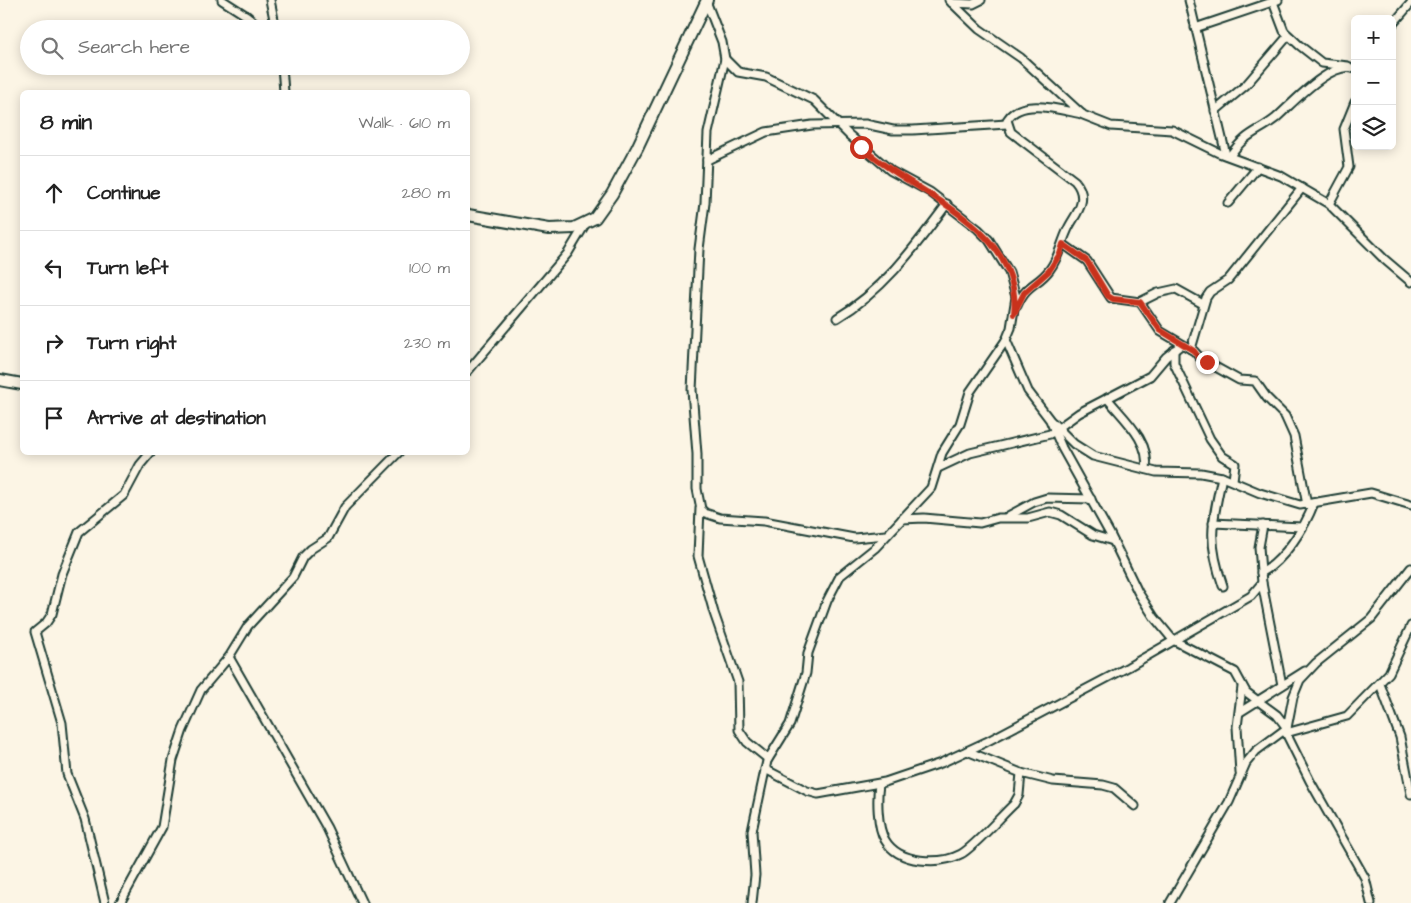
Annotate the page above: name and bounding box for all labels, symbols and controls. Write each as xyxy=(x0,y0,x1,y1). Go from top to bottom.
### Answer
map controls xyxy=(1351,15,1396,150)
button: + xyxy=(1351,15,1396,60)
search box xyxy=(20,20,470,75)
icon: search xyxy=(38,34,66,62)
text: Search here xyxy=(78,34,190,61)
button: − xyxy=(1351,60,1396,105)
button: layers xyxy=(1351,105,1396,150)
text: 8 min xyxy=(40,108,92,137)
text: Walk · 610 m xyxy=(358,112,450,134)
route start xyxy=(850,136,873,159)
icon: ahead xyxy=(40,179,68,207)
text: Continue xyxy=(87,180,161,207)
text: 280 m xyxy=(402,182,450,204)
icon: left xyxy=(40,254,68,282)
text: Turn left xyxy=(87,255,168,282)
text: 100 m xyxy=(409,257,450,279)
icon: right xyxy=(40,329,68,357)
text: Turn right xyxy=(87,330,176,357)
text: 230 m xyxy=(404,332,450,354)
route end xyxy=(1196,351,1219,374)
icon: arrive xyxy=(40,404,68,432)
text: Arrive at destination xyxy=(87,405,266,432)

